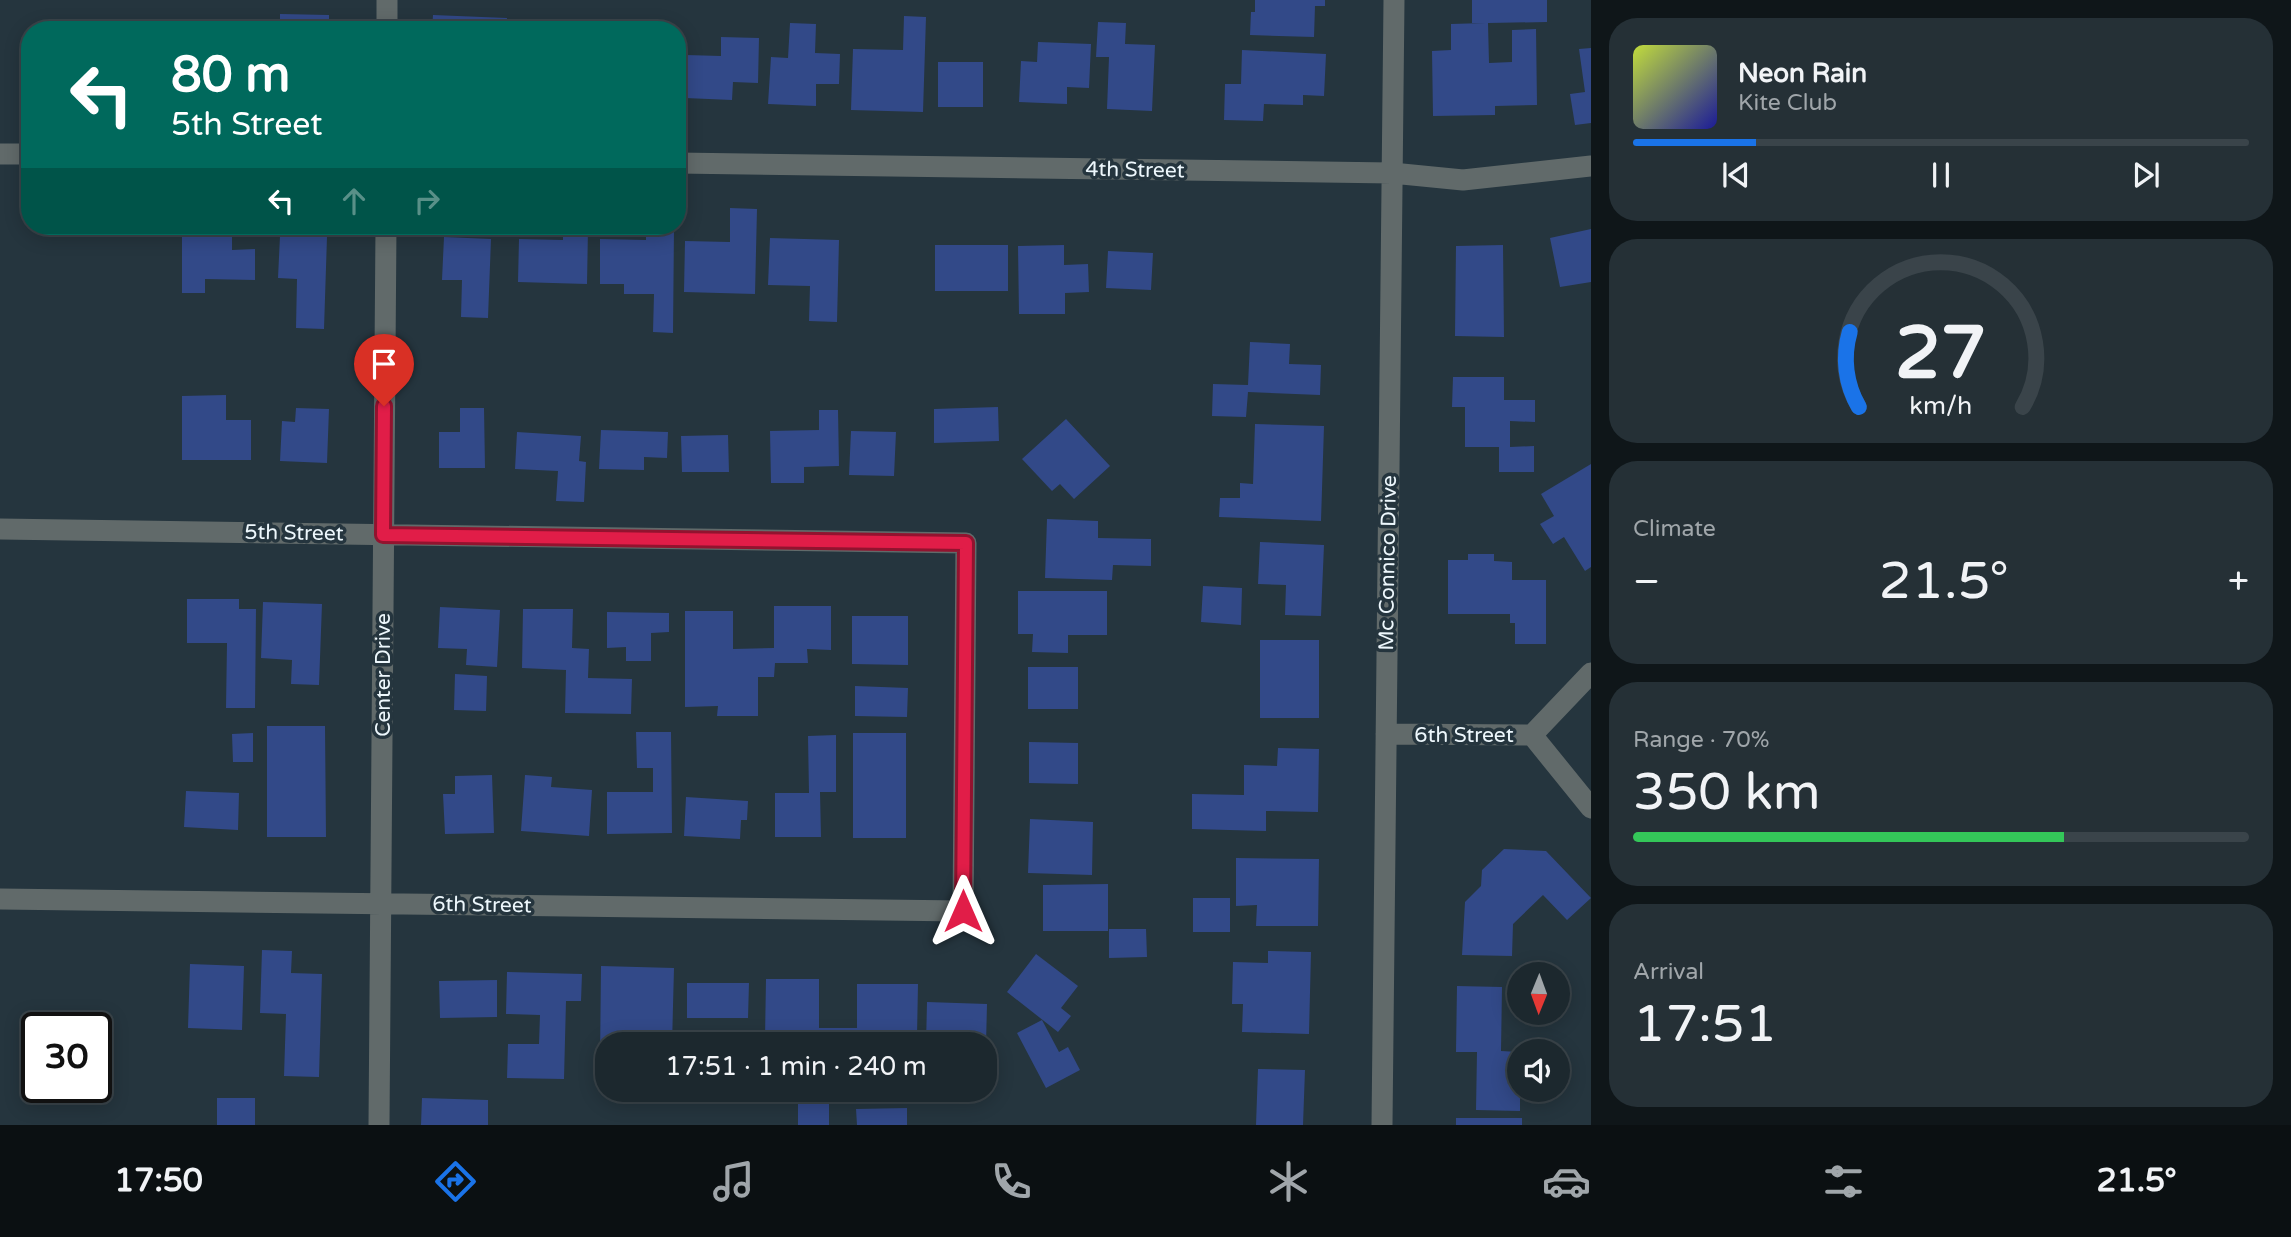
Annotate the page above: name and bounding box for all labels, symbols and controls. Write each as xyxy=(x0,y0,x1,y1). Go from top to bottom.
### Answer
text: 80 m xyxy=(171,46,290,105)
icon: left xyxy=(56,49,147,140)
text: Neon Rain xyxy=(1738,58,1867,89)
text: Kite Club xyxy=(1738,89,1837,117)
text: 5th Street xyxy=(171,106,323,144)
icon: previous xyxy=(1717,156,1755,194)
icon: pause xyxy=(1922,156,1960,194)
icon: next xyxy=(2127,156,2165,194)
street label: 4th Street xyxy=(1085,157,1185,183)
icon: left xyxy=(262,182,300,220)
icon: ahead xyxy=(335,182,373,220)
icon: right xyxy=(408,182,446,220)
text: 27 xyxy=(1895,311,1987,399)
pin xyxy=(354,334,414,406)
icon: arrive xyxy=(365,345,403,383)
text: km/h xyxy=(1910,391,1972,421)
street label: Mc Connico Drive xyxy=(1374,475,1402,651)
text: Climate xyxy=(1633,515,1716,543)
street label: 5th Street xyxy=(244,520,344,546)
text: 21.5° xyxy=(1879,550,2009,613)
text: − xyxy=(1633,559,1660,605)
text: + xyxy=(2228,559,2249,605)
street label: Center Drive xyxy=(371,613,396,737)
street label: 6th Street xyxy=(1414,723,1514,748)
text: Range · 70% xyxy=(1633,726,1769,754)
text: 350 km xyxy=(1633,761,1821,824)
position arrow xyxy=(926,874,1000,948)
street label: 6th Street xyxy=(432,892,532,918)
text: Arrival xyxy=(1633,958,1704,986)
north arrow xyxy=(1507,962,1570,1026)
map controls xyxy=(1507,962,1570,1102)
text: 17:51 xyxy=(1633,993,1777,1056)
speed limit sign: 30 xyxy=(21,1012,112,1103)
button: sound xyxy=(1507,1039,1570,1102)
text: 17:51 · 1 min · 240 m xyxy=(665,1051,927,1082)
icon: directions xyxy=(431,1157,480,1206)
icon: music xyxy=(709,1157,758,1206)
icon: phone xyxy=(987,1157,1036,1206)
icon: climate xyxy=(1264,1157,1313,1206)
icon: car xyxy=(1542,1157,1591,1206)
icon: filters xyxy=(1819,1157,1868,1206)
text: 17:50 xyxy=(114,1162,203,1200)
text: 21.5° xyxy=(2097,1162,2177,1200)

